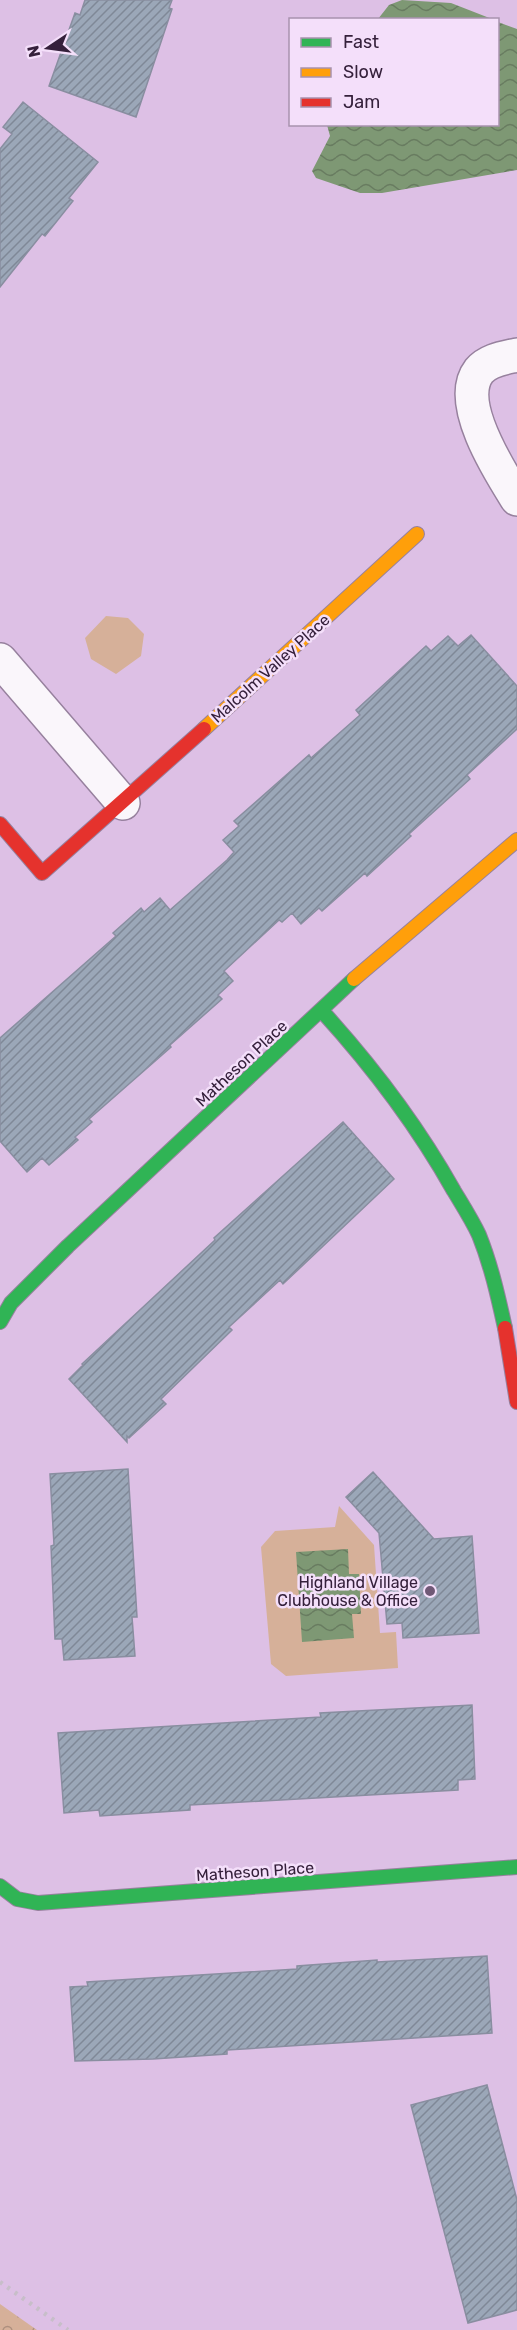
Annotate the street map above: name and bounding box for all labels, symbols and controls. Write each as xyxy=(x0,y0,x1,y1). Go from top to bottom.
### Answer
north arrow xyxy=(18,18,78,78)
legend xyxy=(289,18,499,126)
text: Fast xyxy=(343,31,379,53)
text: N xyxy=(23,44,44,59)
text: Slow xyxy=(343,61,383,83)
text: Jam xyxy=(343,91,380,113)
street label: Malcolm Valley Place xyxy=(207,610,334,727)
street label: Matheson Place xyxy=(192,1016,291,1111)
place label: Highland Village Clubhouse & Office xyxy=(277,1573,418,1610)
marker: Highland Village Clubhouse & Office xyxy=(423,1584,437,1598)
street label: Matheson Place xyxy=(195,1858,315,1885)

